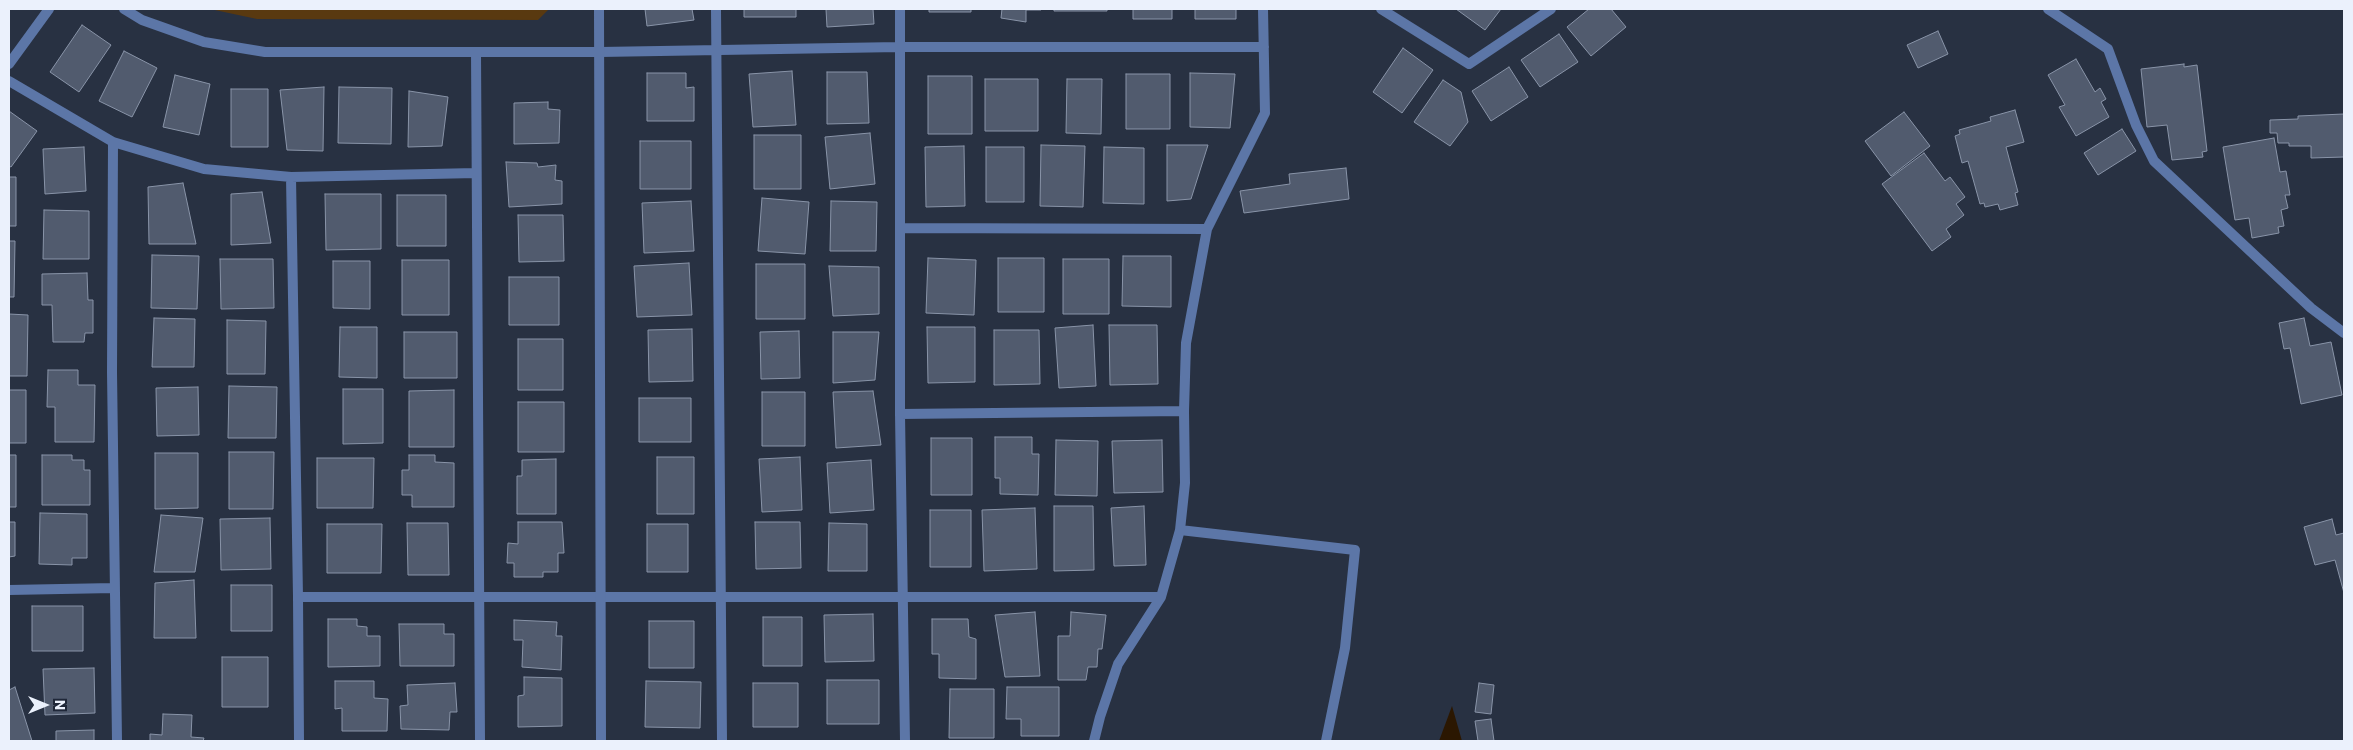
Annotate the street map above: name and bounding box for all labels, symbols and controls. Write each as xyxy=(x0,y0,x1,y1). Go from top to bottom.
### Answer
north arrow xyxy=(20,680,70,730)
text: N xyxy=(52,700,69,710)

